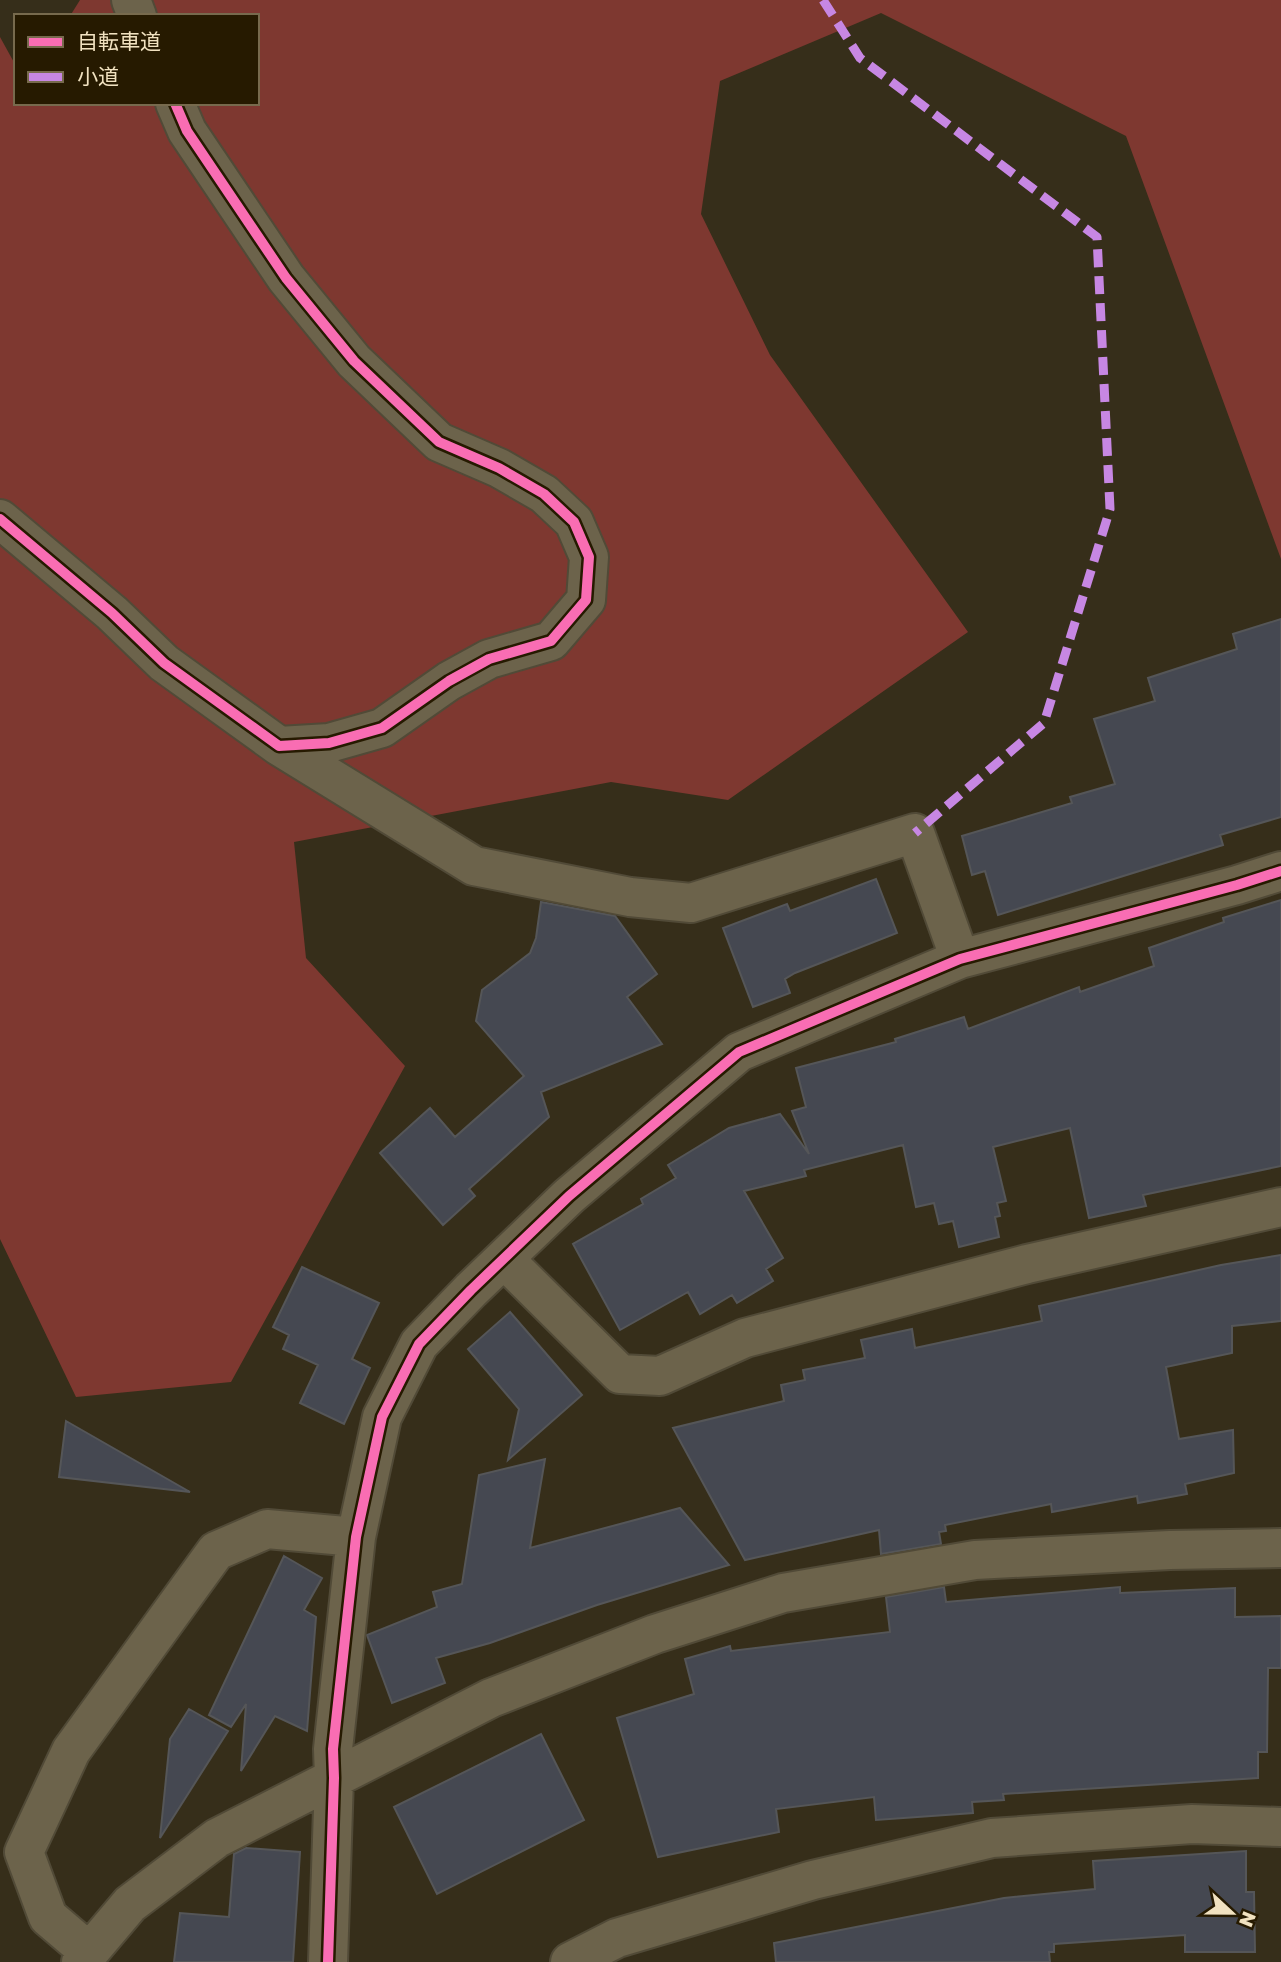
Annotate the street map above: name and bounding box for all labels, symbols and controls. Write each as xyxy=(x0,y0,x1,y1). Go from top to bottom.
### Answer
legend xyxy=(14,14,259,105)
text: 自転車道 xyxy=(77,28,161,54)
text: 小道 xyxy=(77,63,119,89)
north arrow xyxy=(1197,1878,1267,1948)
text: N xyxy=(1235,1909,1262,1931)

